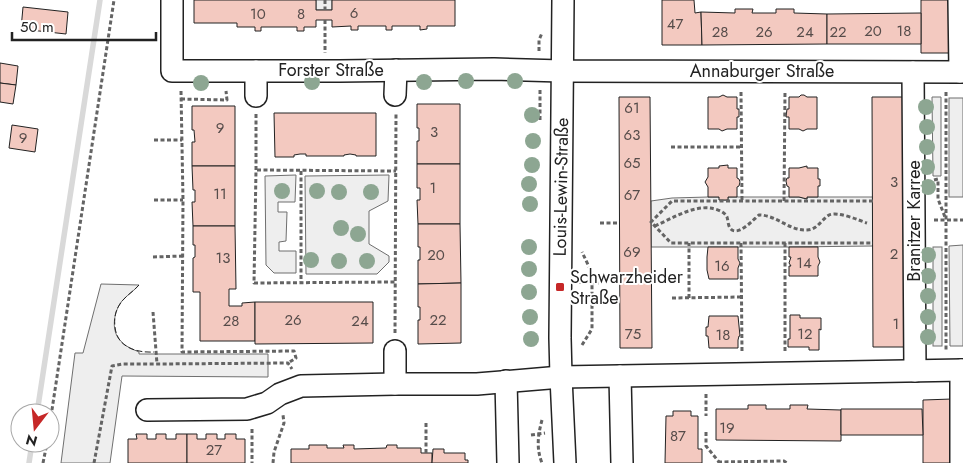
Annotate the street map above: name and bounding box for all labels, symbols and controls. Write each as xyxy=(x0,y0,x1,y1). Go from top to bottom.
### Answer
house number: 6 xyxy=(350,2,358,24)
house number: 10 xyxy=(250,3,266,25)
house number: 8 xyxy=(297,3,305,25)
scale bar xyxy=(12,10,156,42)
house number: 47 xyxy=(667,13,683,35)
text: 50 m xyxy=(20,16,54,38)
house number: 20 xyxy=(864,20,882,42)
house number: 18 xyxy=(897,20,911,42)
house number: 28 xyxy=(712,21,728,43)
house number: 26 xyxy=(755,21,773,43)
house number: 24 xyxy=(796,21,814,43)
house number: 22 xyxy=(829,21,847,43)
street label: Forster Straße xyxy=(278,57,384,83)
street label: Annaburger Straße xyxy=(690,58,834,84)
house number: 61 xyxy=(624,97,640,119)
house number: 9 xyxy=(216,117,224,139)
street label: Louis-Lewin-Straße xyxy=(547,117,575,257)
house number: 3 xyxy=(430,121,438,143)
house number: 63 xyxy=(624,124,640,146)
house number: 9 xyxy=(19,127,27,149)
house number: 65 xyxy=(623,152,641,174)
street label: Branitzer Karree xyxy=(901,160,927,282)
house number: 3 xyxy=(890,171,898,193)
house number: 1 xyxy=(430,177,436,199)
house number: 11 xyxy=(213,183,227,205)
house number: 67 xyxy=(624,184,640,206)
house number: 69 xyxy=(623,241,641,263)
house number: 2 xyxy=(890,243,898,265)
house number: 20 xyxy=(427,244,445,266)
house number: 13 xyxy=(216,247,230,269)
house number: 14 xyxy=(796,252,812,274)
house number: 16 xyxy=(714,255,730,277)
place label: Schwarzheider Straße xyxy=(570,264,684,311)
marker: Schwarzheider Straße xyxy=(554,281,566,293)
house number: 26 xyxy=(284,309,302,331)
house number: 22 xyxy=(429,309,447,331)
house number: 28 xyxy=(223,310,239,332)
house number: 24 xyxy=(351,310,369,332)
house number: 1 xyxy=(893,313,899,335)
house number: 75 xyxy=(625,323,641,345)
house number: 12 xyxy=(797,323,813,345)
house number: 18 xyxy=(716,324,730,346)
north arrow xyxy=(10,403,60,453)
house number: 19 xyxy=(719,417,735,439)
house number: 87 xyxy=(670,425,686,447)
text: N xyxy=(23,429,40,452)
house number: 27 xyxy=(206,439,222,461)

